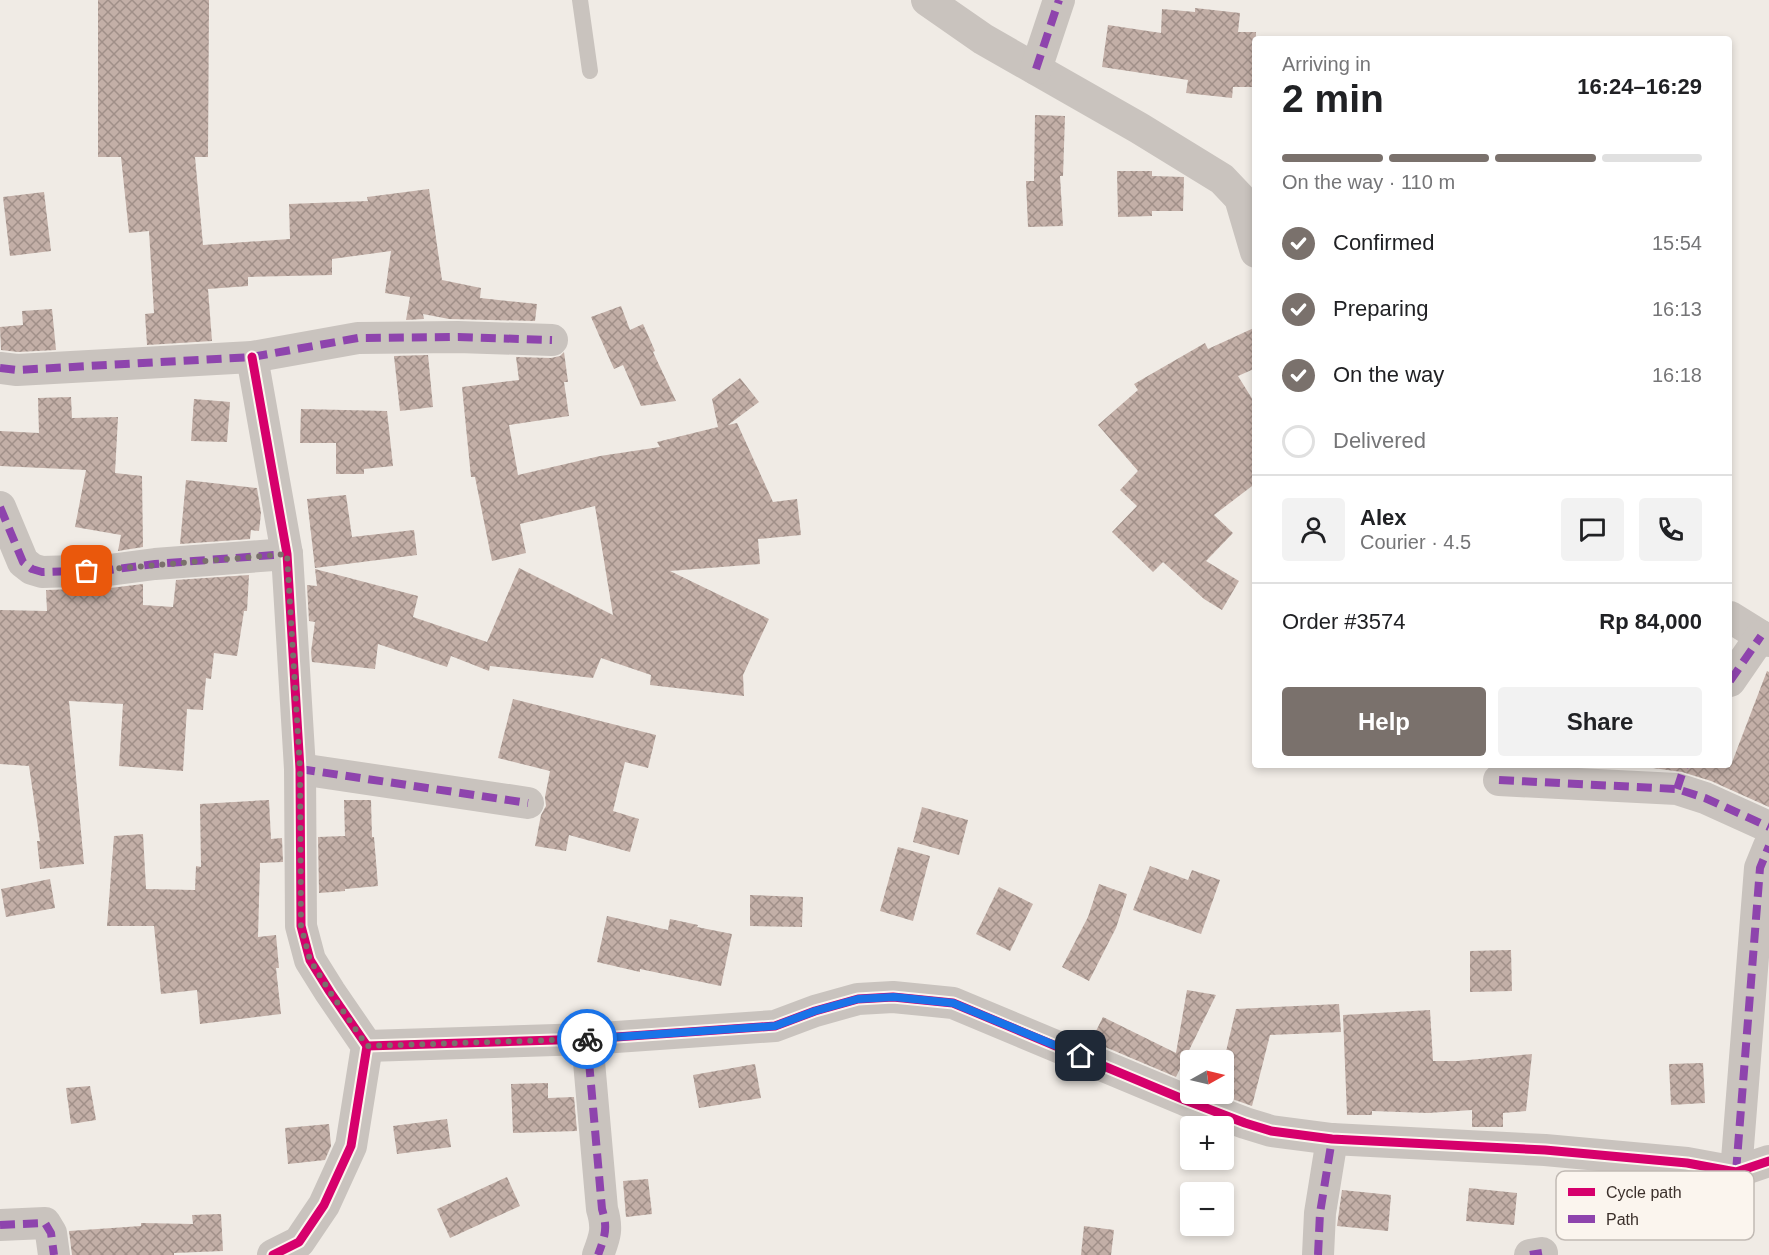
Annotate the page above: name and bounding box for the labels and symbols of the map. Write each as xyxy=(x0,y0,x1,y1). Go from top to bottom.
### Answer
pin xyxy=(61,545,112,596)
courier xyxy=(557,1009,617,1069)
pin xyxy=(1055,1030,1106,1081)
north arrow xyxy=(1180,1050,1234,1104)
legend xyxy=(1556,1171,1754,1240)
text: Cycle path xyxy=(1606,1184,1682,1201)
text: Path xyxy=(1606,1211,1639,1228)

